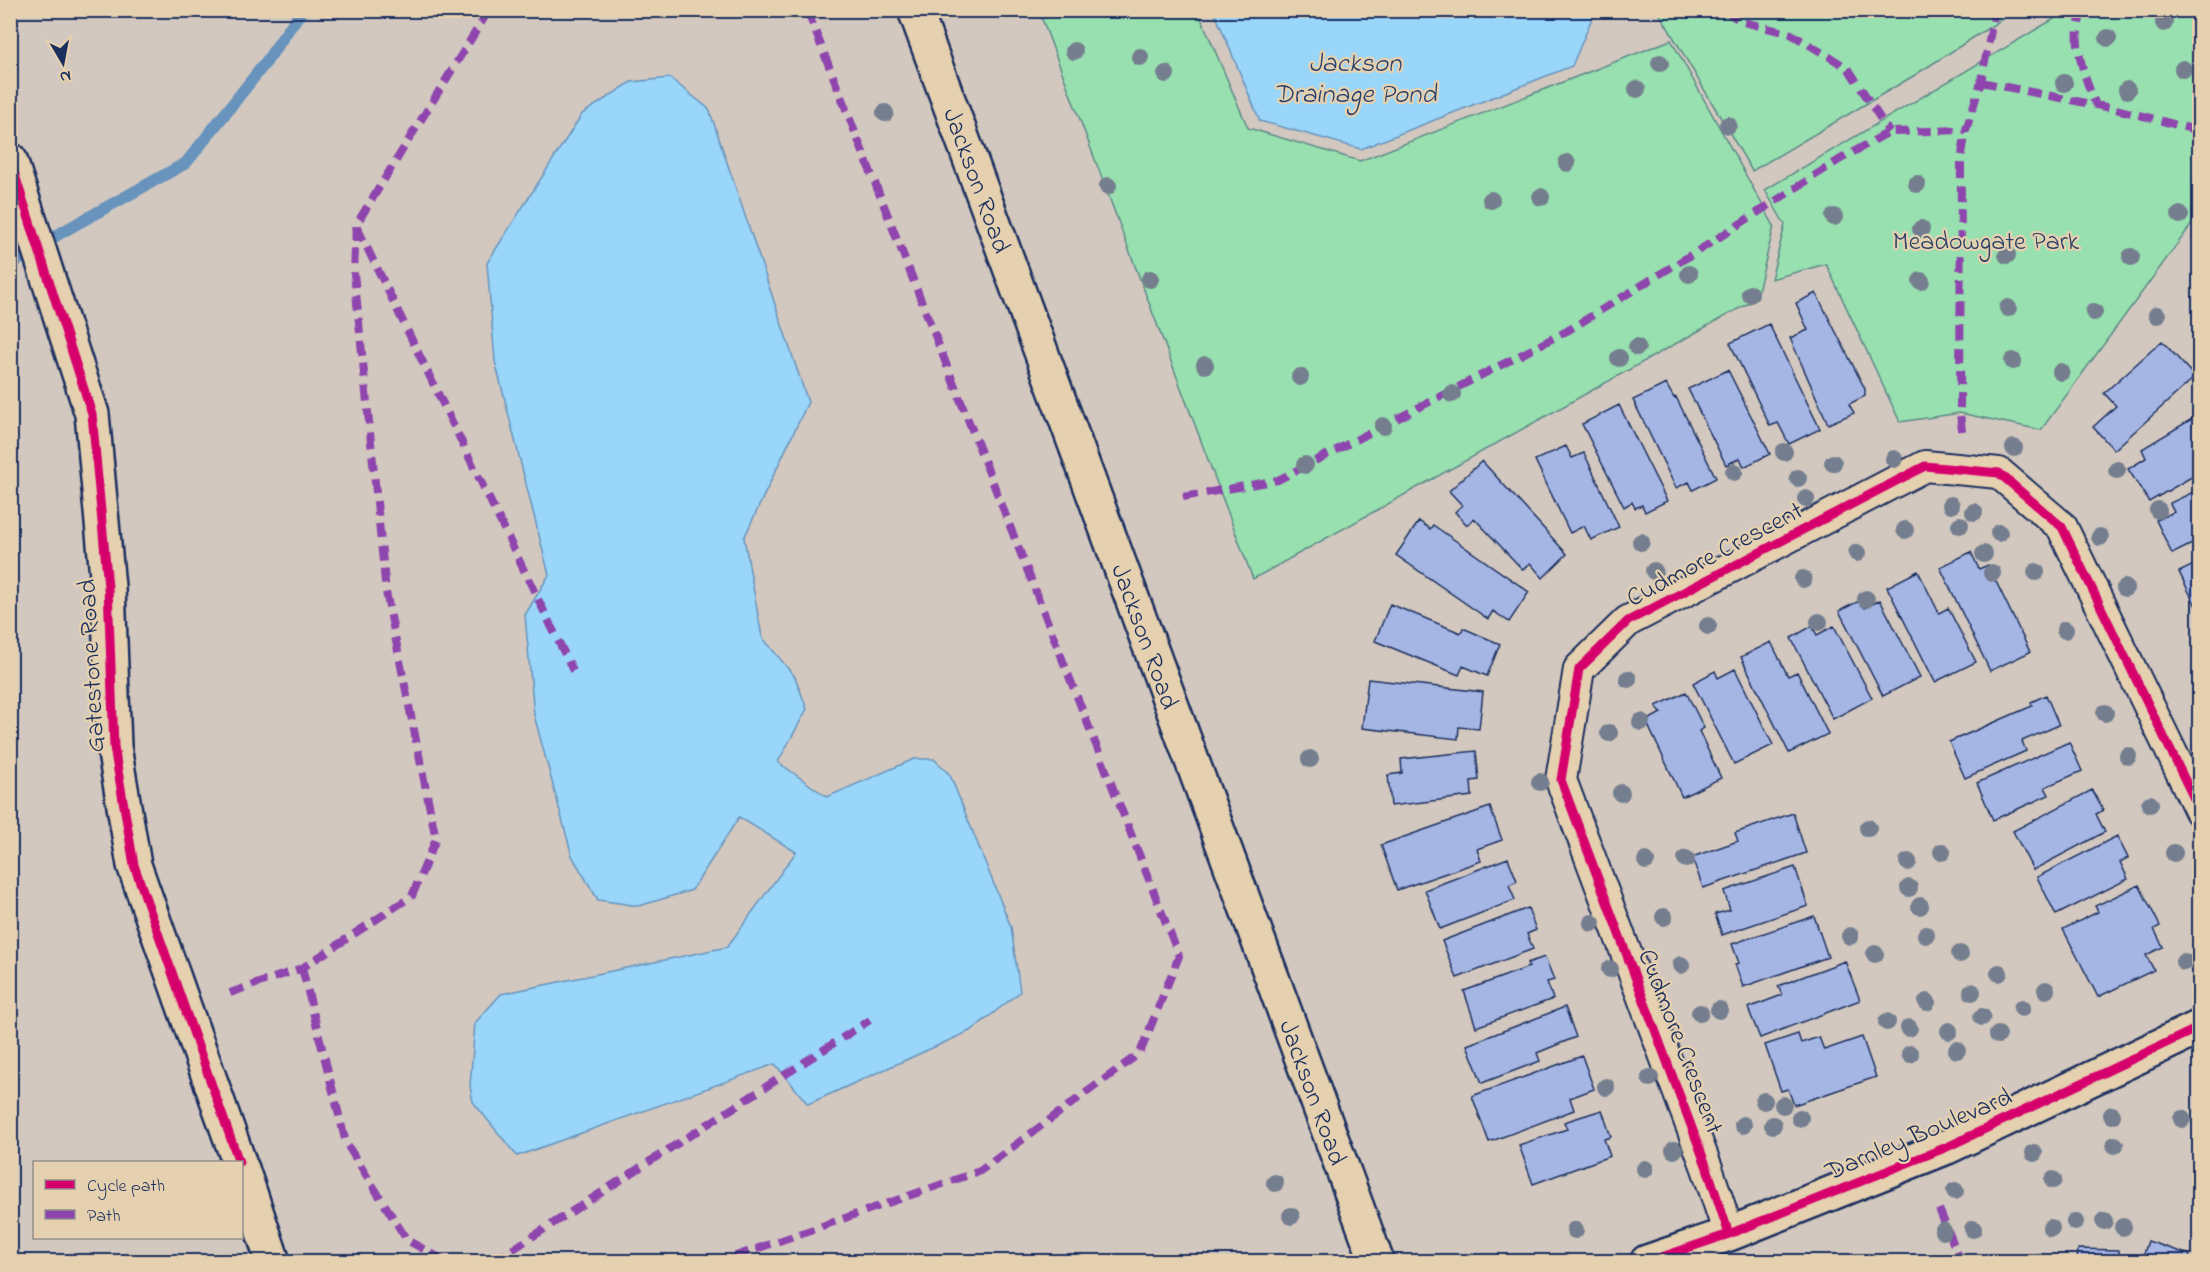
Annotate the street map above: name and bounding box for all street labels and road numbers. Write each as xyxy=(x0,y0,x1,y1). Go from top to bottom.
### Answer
street label: Jackson Road xyxy=(931,103,1019,259)
street label: Cudmore Crescent xyxy=(1620,493,1811,618)
street label: Jackson Road xyxy=(1099,559,1187,715)
street label: Gatestone Road xyxy=(69,578,117,754)
street label: Cudmore Crescent xyxy=(1626,944,1732,1140)
street label: Jackson Road xyxy=(1267,1015,1355,1171)
street label: Darnley Boulevard xyxy=(1819,1079,2019,1193)

